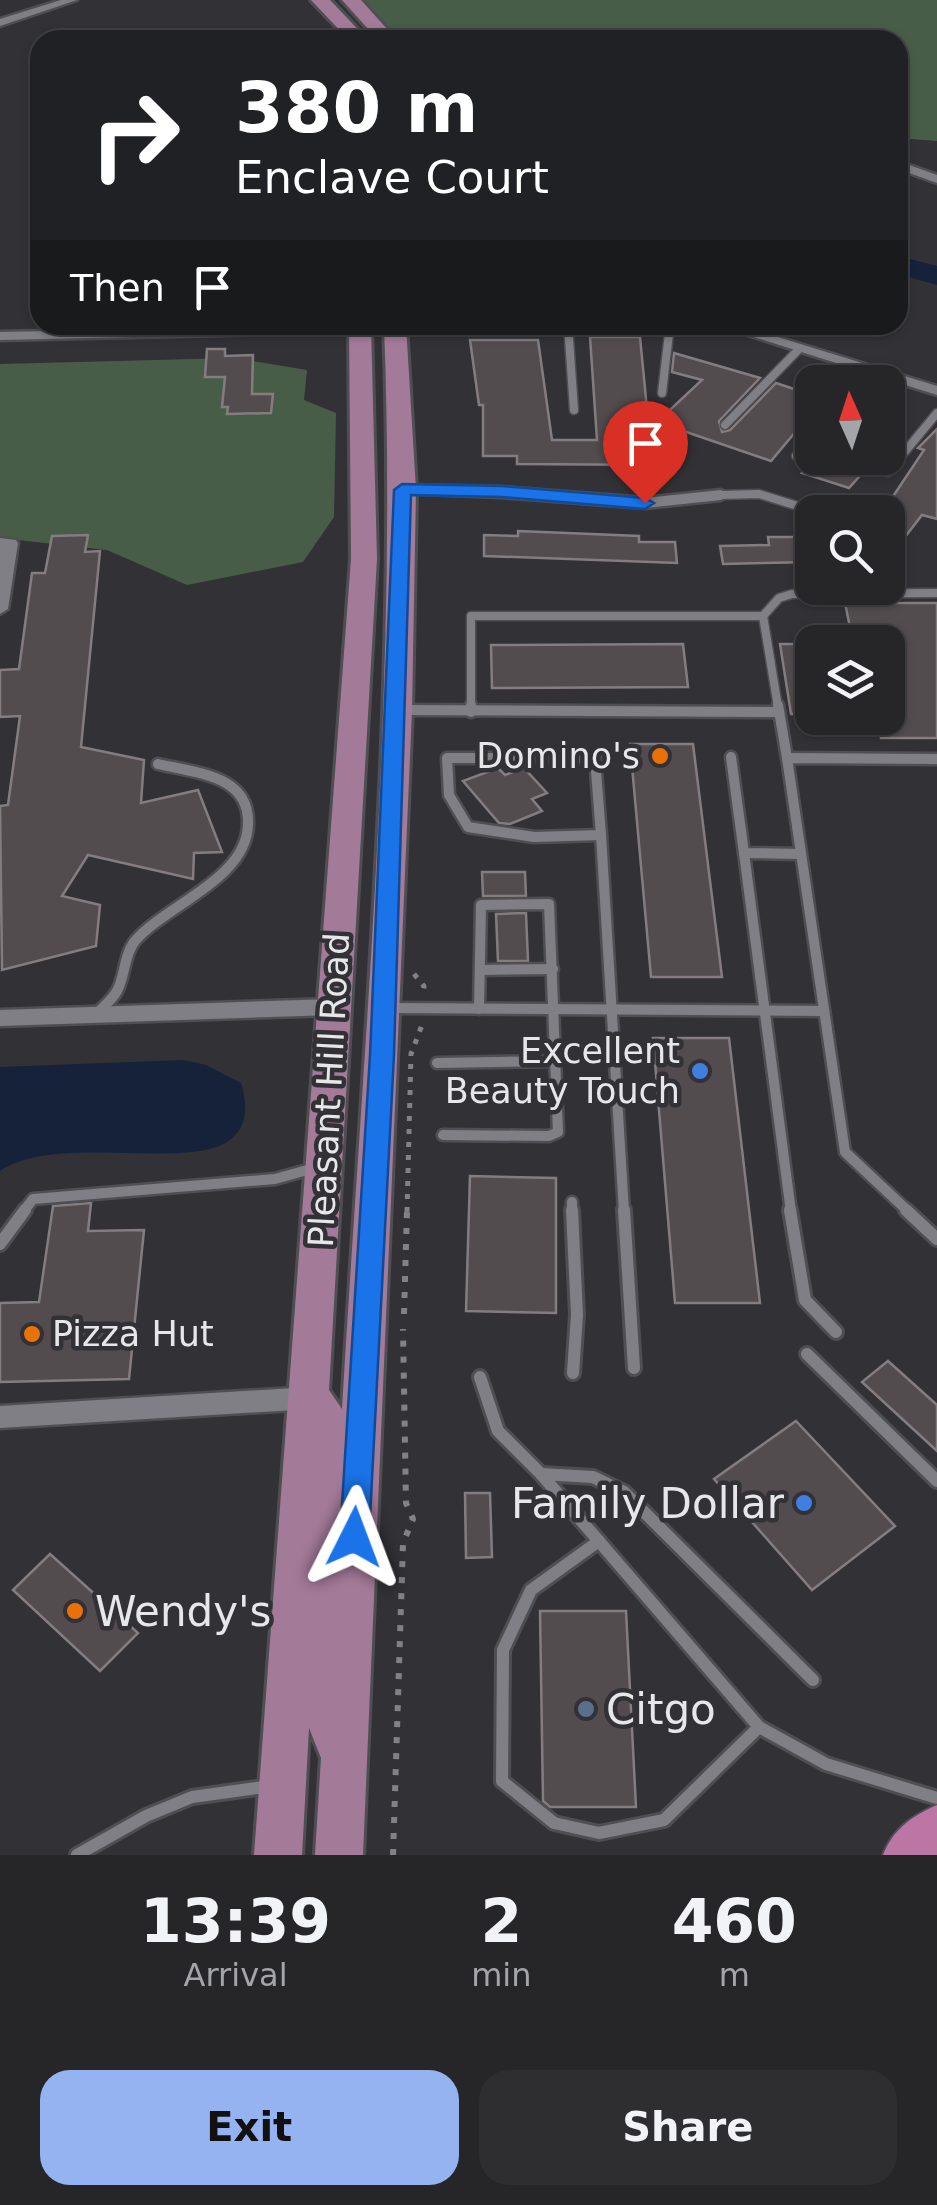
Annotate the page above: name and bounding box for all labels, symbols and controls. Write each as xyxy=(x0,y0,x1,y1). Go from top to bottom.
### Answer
text: 380 m xyxy=(235,67,478,149)
icon: right xyxy=(70,70,200,200)
text: Enclave Court xyxy=(235,151,549,204)
icon: arrive xyxy=(185,260,240,315)
text: Then xyxy=(70,266,165,310)
north arrow xyxy=(795,365,905,475)
map controls xyxy=(795,365,905,735)
pin xyxy=(603,401,688,504)
icon: arrive xyxy=(618,416,673,471)
button: search xyxy=(795,495,905,605)
button: layers xyxy=(795,625,905,735)
place label: Domino's xyxy=(476,736,640,776)
marker: Domino's xyxy=(649,745,671,767)
street label: Pleasant Hill Road xyxy=(301,932,357,1248)
place label: Excellent Beauty Touch xyxy=(445,1031,680,1111)
marker: Excellent Beauty Touch xyxy=(689,1060,711,1082)
place label: Pizza Hut xyxy=(52,1314,214,1354)
marker: Pizza Hut xyxy=(21,1323,43,1345)
place label: Family Dollar xyxy=(511,1479,785,1528)
position arrow xyxy=(302,1485,406,1589)
marker: Family Dollar xyxy=(793,1492,815,1514)
place label: Wendy's xyxy=(95,1587,271,1636)
marker: Wendy's xyxy=(64,1600,86,1622)
place label: Citgo xyxy=(606,1685,716,1734)
marker: Citgo xyxy=(575,1698,597,1720)
text: 13:39 xyxy=(140,1886,331,1956)
text: 2 xyxy=(480,1886,522,1956)
text: 460 xyxy=(672,1886,797,1956)
text: Arrival xyxy=(184,1956,288,1994)
text: min xyxy=(471,1956,532,1994)
text: m xyxy=(719,1956,750,1994)
button: Exit xyxy=(40,2070,459,2185)
button: Share xyxy=(479,2070,897,2185)

